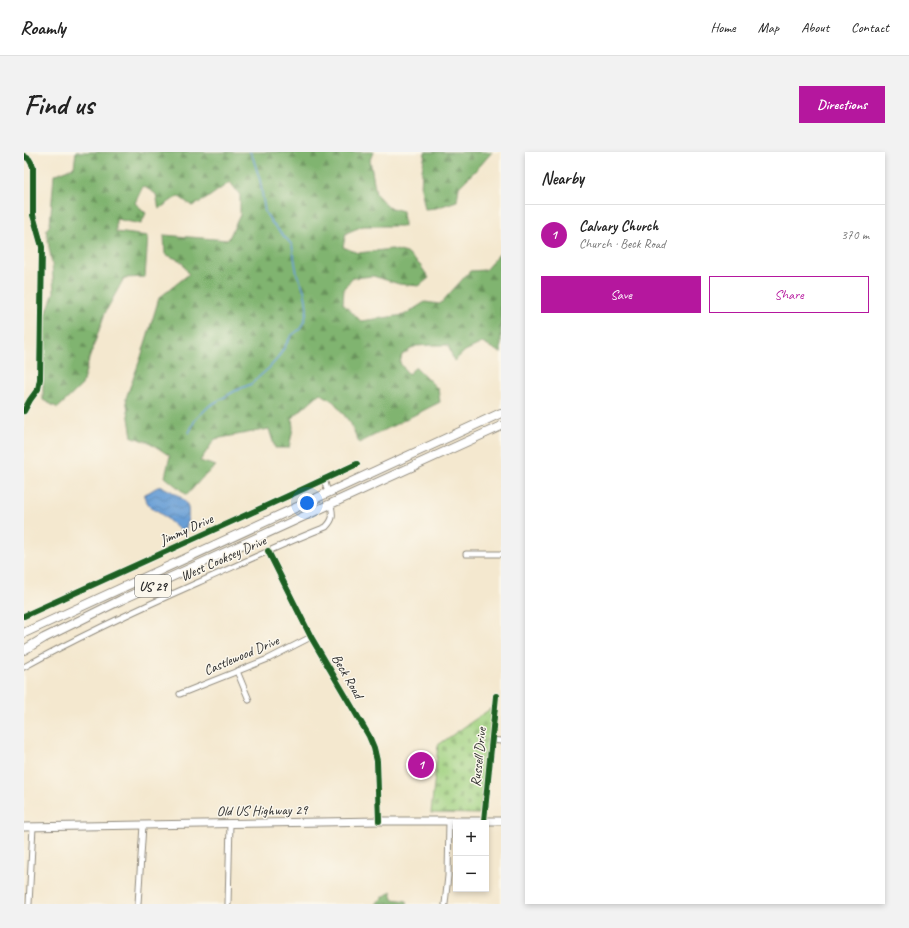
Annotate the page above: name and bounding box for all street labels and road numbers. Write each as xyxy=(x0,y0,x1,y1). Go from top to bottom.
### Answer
street label: Jimmy Drive xyxy=(156,510,217,549)
street label: West Cooksey Drive xyxy=(178,531,270,585)
road number: US 29 xyxy=(135,575,171,597)
street label: Castlewood Drive xyxy=(201,631,283,679)
street label: Beck Road xyxy=(328,651,368,704)
street label: Russell Drive xyxy=(467,725,490,787)
street label: Old US Highway 29 xyxy=(216,801,309,820)

